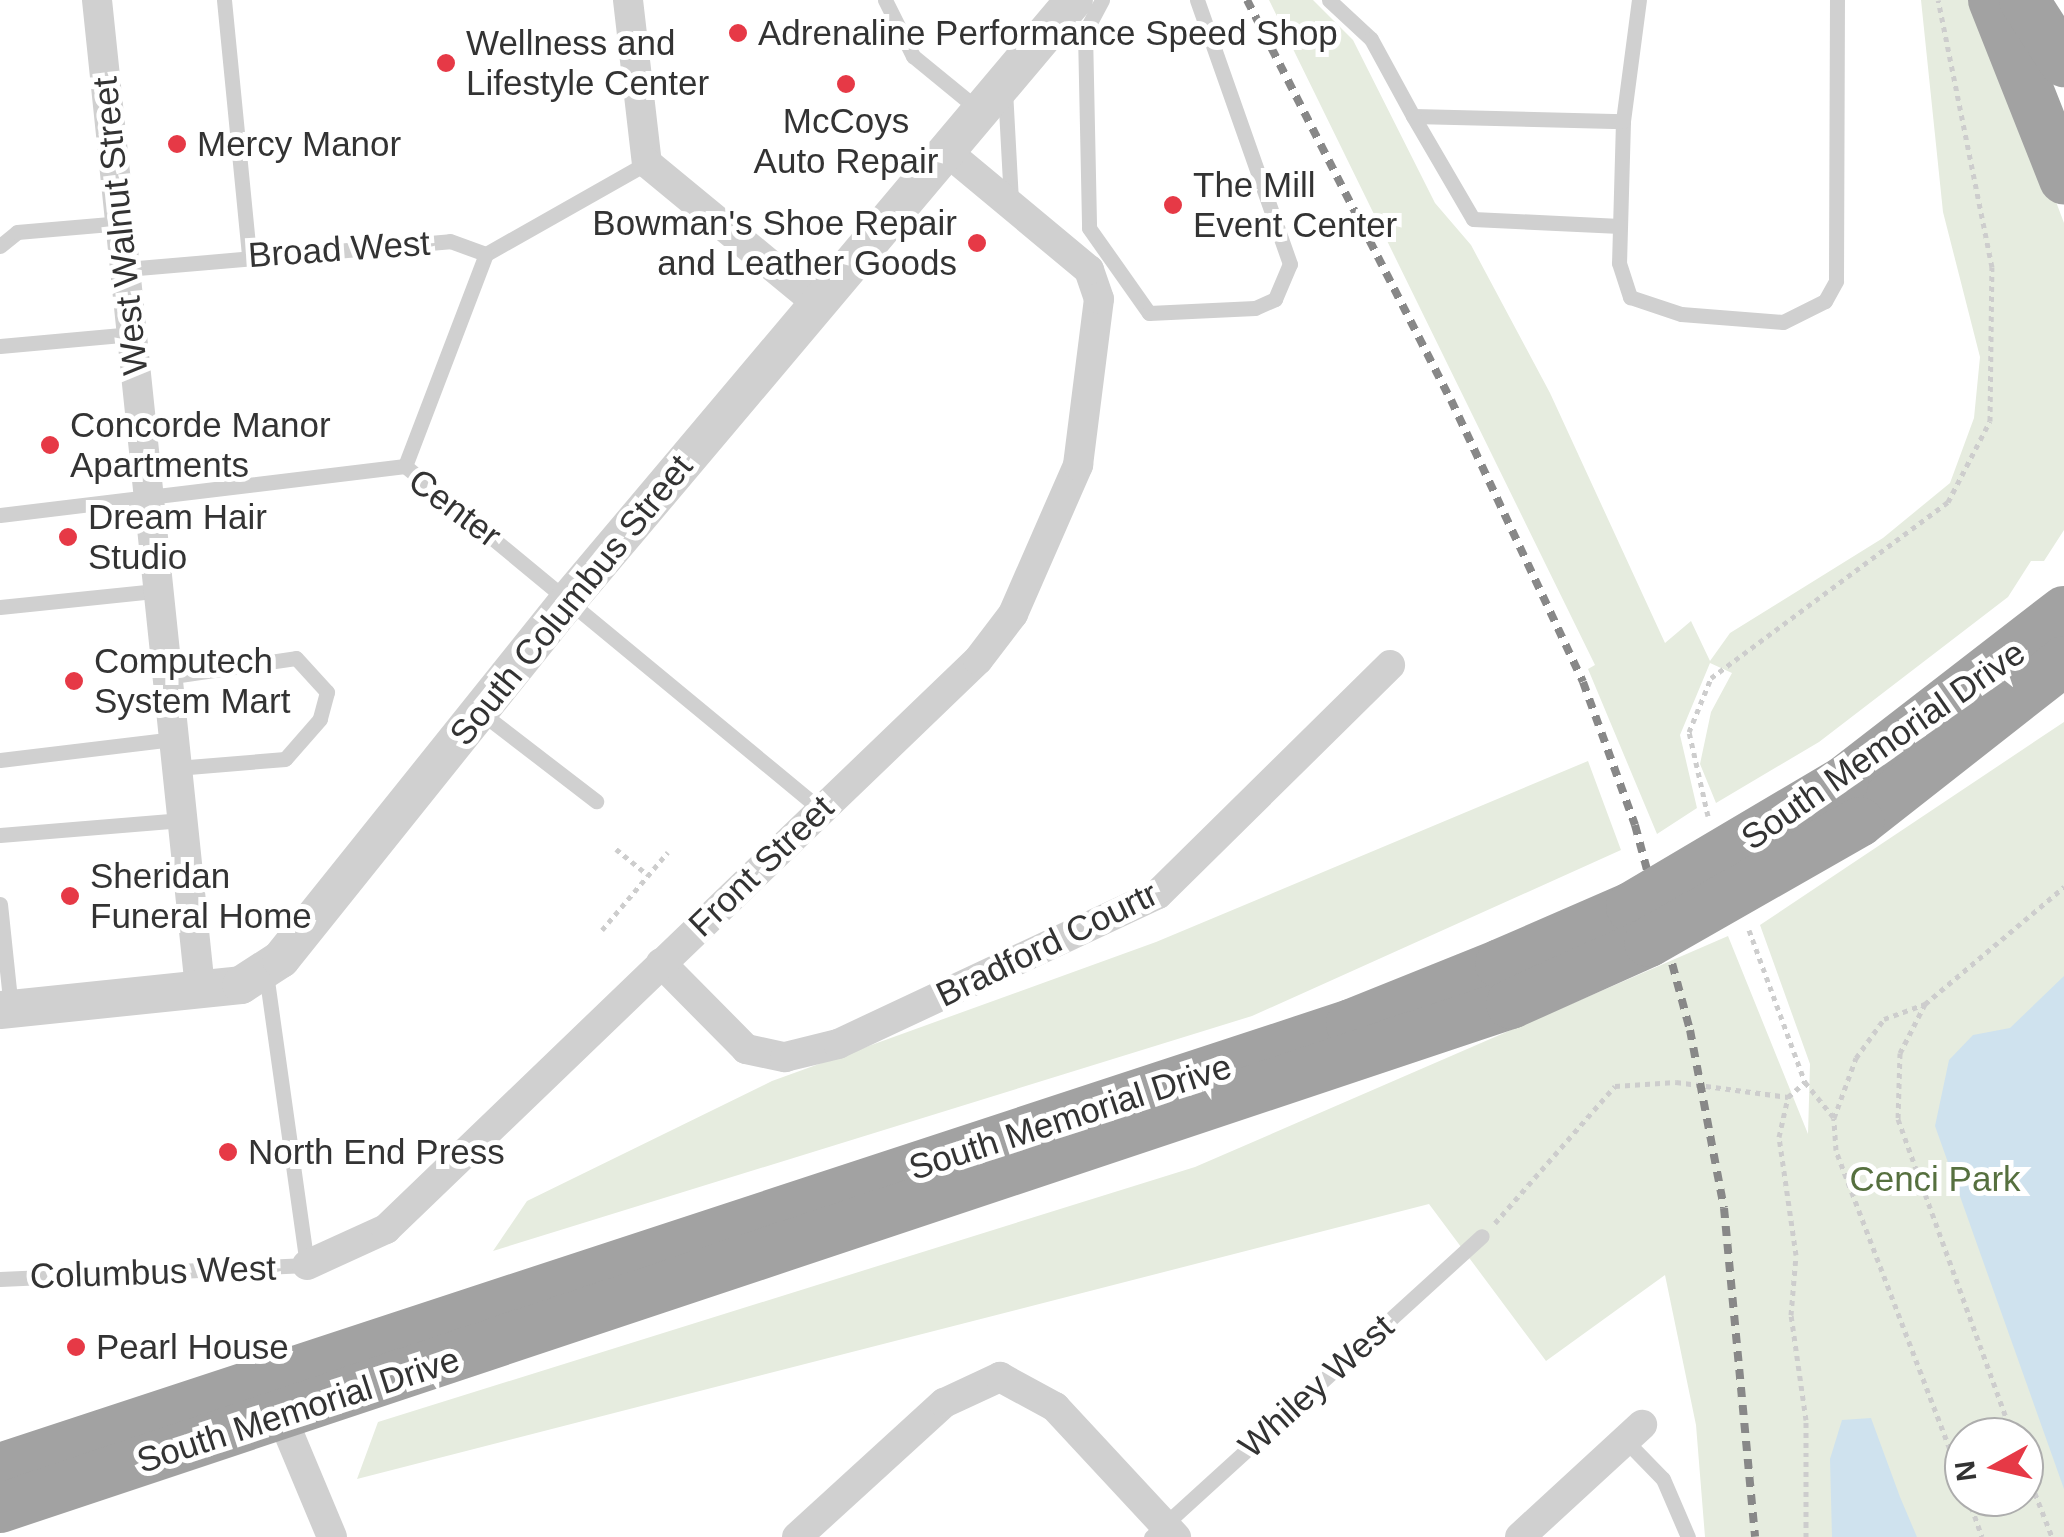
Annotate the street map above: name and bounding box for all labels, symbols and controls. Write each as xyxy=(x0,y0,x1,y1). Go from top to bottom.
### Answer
place label: Adrenaline Performance Speed Shop xyxy=(758,12,1338,54)
place label: Wellness and Lifestyle Center xyxy=(466,22,709,104)
marker: Adrenaline Performance Speed Shop xyxy=(727,22,749,44)
marker: Wellness and Lifestyle Center xyxy=(435,52,457,74)
marker: McCoys Auto Repair xyxy=(835,73,857,95)
street label: West Walnut Street xyxy=(83,75,157,377)
place label: McCoys Auto Repair xyxy=(754,100,938,182)
place label: Mercy Manor xyxy=(197,123,401,165)
marker: Mercy Manor xyxy=(166,133,188,155)
place label: The Mill Event Center xyxy=(1193,164,1397,246)
marker: The Mill Event Center xyxy=(1162,194,1184,216)
place label: Bowman's Shoe Repair and Leather Goods xyxy=(592,202,957,284)
street label: Broad West xyxy=(247,222,431,276)
marker: Bowman's Shoe Repair and Leather Goods xyxy=(966,232,988,254)
place label: Concorde Manor Apartments xyxy=(70,404,331,486)
marker: Concorde Manor Apartments xyxy=(39,434,61,456)
street label: South Columbus Street xyxy=(441,446,701,754)
street label: Center xyxy=(400,460,510,556)
place label: Dream Hair Studio xyxy=(88,496,267,578)
marker: Dream Hair Studio xyxy=(57,526,79,548)
street label: South Memorial Drive xyxy=(1733,631,2033,859)
place label: Computech System Mart xyxy=(94,640,290,722)
marker: Computech System Mart xyxy=(63,670,85,692)
street label: Front Street xyxy=(680,787,842,945)
place label: Sheridan Funeral Home xyxy=(90,855,312,937)
street label: Bradford Courtr xyxy=(929,872,1165,1016)
marker: Sheridan Funeral Home xyxy=(59,885,81,907)
street label: South Memorial Drive xyxy=(903,1045,1237,1189)
place label: North End Press xyxy=(248,1131,505,1173)
marker: North End Press xyxy=(217,1141,239,1163)
park label: Cenci Park xyxy=(1849,1158,2021,1200)
street label: Columbus West xyxy=(29,1247,277,1297)
street label: Whiley West xyxy=(1230,1306,1402,1466)
place label: Pearl House xyxy=(96,1326,289,1368)
marker: Pearl House xyxy=(65,1336,87,1358)
street label: South Memorial Drive xyxy=(131,1338,465,1482)
north arrow xyxy=(1944,1417,2044,1517)
text: N xyxy=(1949,1459,1983,1483)

